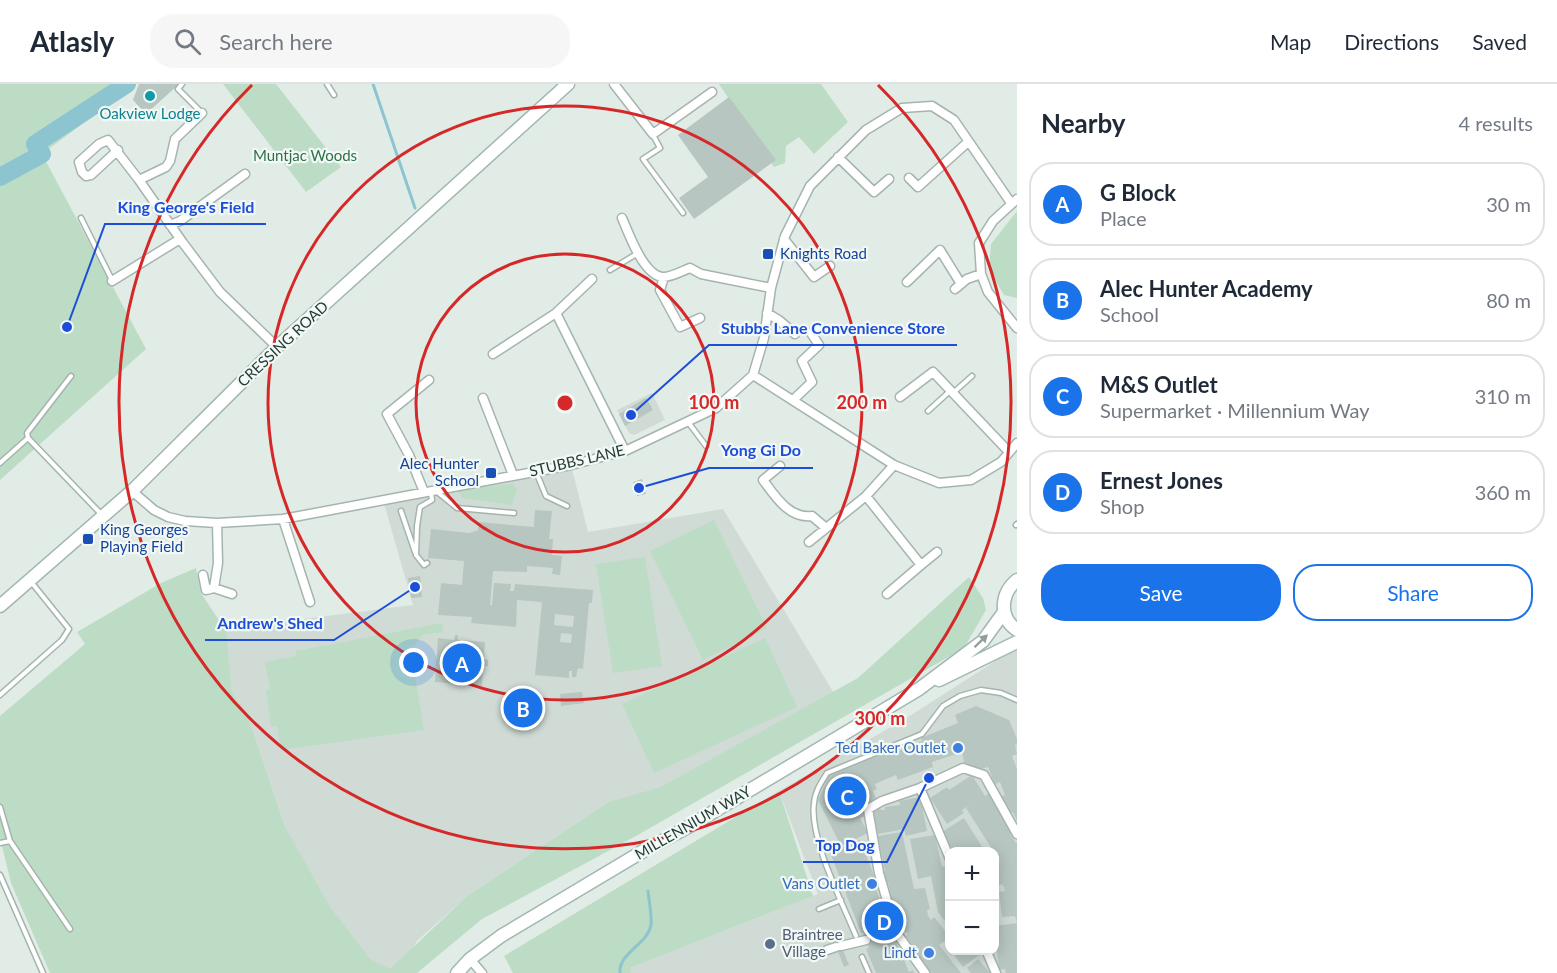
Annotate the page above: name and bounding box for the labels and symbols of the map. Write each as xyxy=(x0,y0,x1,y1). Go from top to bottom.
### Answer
marker: Oakview Lodge xyxy=(143,89,157,103)
place label: Oakview Lodge xyxy=(99,104,201,122)
park label: Muntjac Woods xyxy=(253,146,357,164)
callout: King George's Field xyxy=(105,190,266,224)
text: King George's Field xyxy=(118,197,254,216)
place label: Knights Road xyxy=(780,244,867,262)
marker: Knights Road xyxy=(761,247,775,261)
street label: CRESSING ROAD xyxy=(233,297,331,390)
callout: Stubbs Lane Convenience Store xyxy=(709,311,957,345)
text: Stubbs Lane Convenience Store xyxy=(721,318,945,337)
text: 100 m xyxy=(689,391,739,413)
text: 200 m xyxy=(837,391,887,413)
centre of rings xyxy=(555,393,575,413)
callout: Yong Gi Do xyxy=(709,434,813,468)
street label: STUBBS LANE xyxy=(527,440,626,480)
text: Yong Gi Do xyxy=(720,440,801,459)
place label: Alec Hunter School xyxy=(400,454,480,489)
marker: Alec Hunter School xyxy=(484,466,498,480)
place label: King Georges Playing Field xyxy=(100,520,188,555)
marker: King Georges Playing Field xyxy=(81,532,95,546)
callout: Andrew's Shed xyxy=(205,606,334,640)
text: Andrew's Shed xyxy=(216,613,323,632)
one-way arrow xyxy=(974,634,988,648)
pin: A xyxy=(442,640,482,686)
your location xyxy=(399,648,428,677)
pin: B xyxy=(504,686,542,730)
text: 300 m xyxy=(855,707,905,729)
place label: Ted Baker Outlet xyxy=(835,738,947,756)
marker: Ted Baker Outlet xyxy=(951,741,965,755)
pin: C xyxy=(828,774,866,818)
street label: MILLENNIUM WAY xyxy=(631,781,754,863)
callout: Top Dog xyxy=(803,828,887,862)
text: Top Dog xyxy=(815,835,875,854)
place label: Vans Outlet xyxy=(782,874,861,892)
marker: Vans Outlet xyxy=(865,877,879,891)
pin: D xyxy=(864,898,904,944)
place label: Braintree Village xyxy=(782,925,843,960)
marker: Braintree Village xyxy=(763,937,777,951)
place label: Lindt xyxy=(884,943,918,961)
marker: Lindt xyxy=(922,946,936,960)

